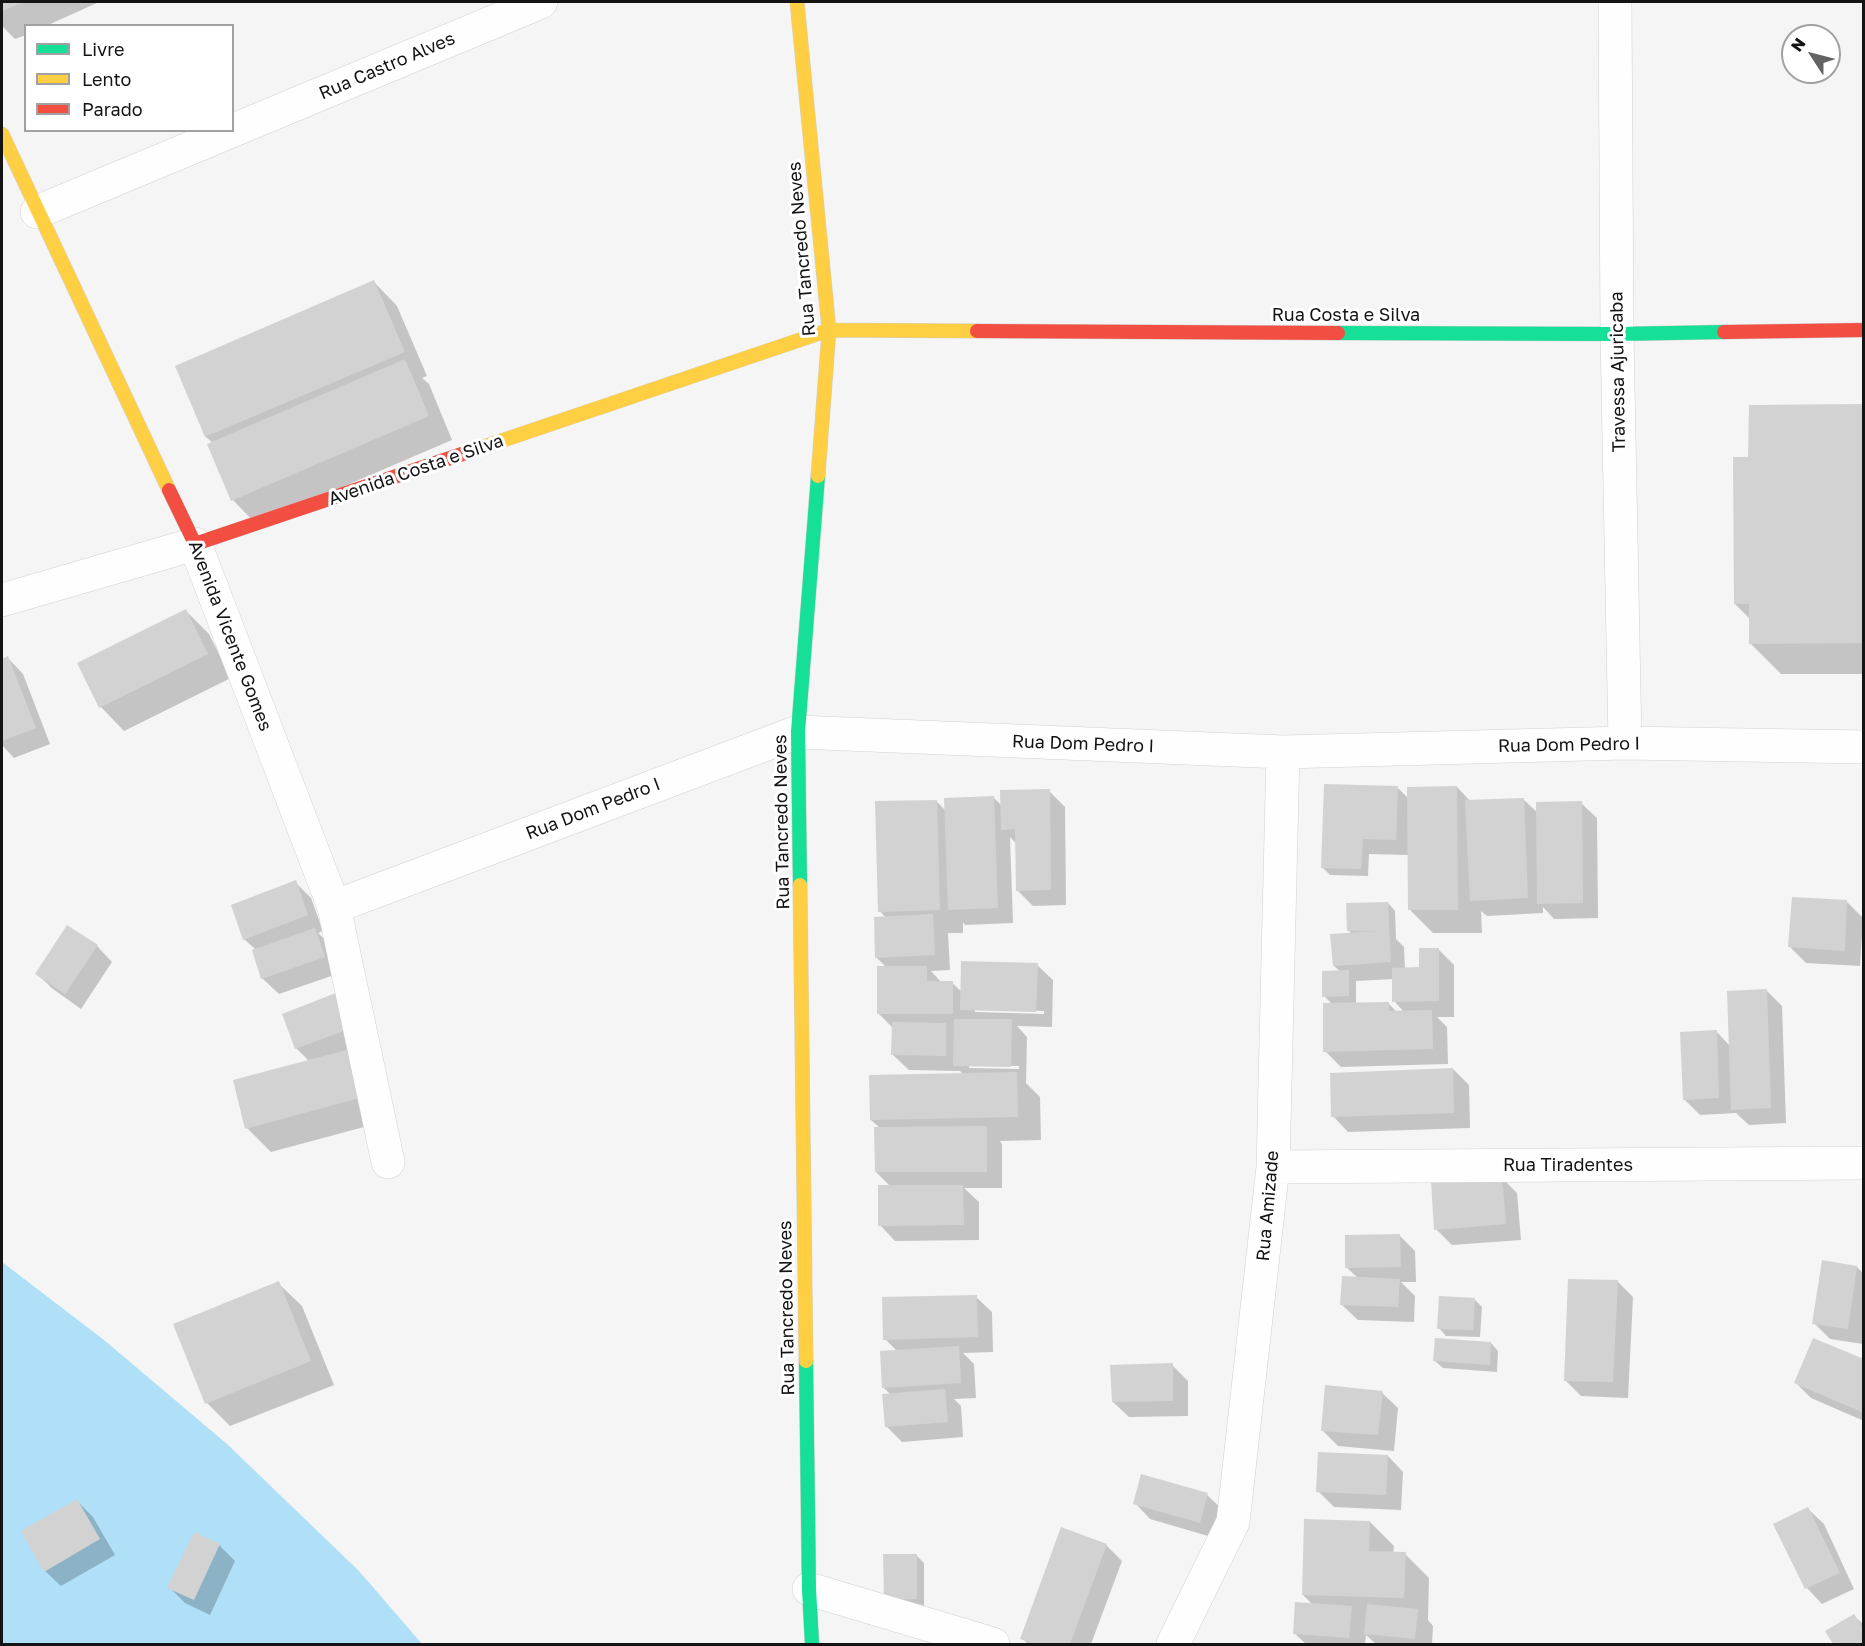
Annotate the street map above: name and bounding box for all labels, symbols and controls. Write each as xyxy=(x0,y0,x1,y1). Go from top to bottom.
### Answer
legend xyxy=(24,24,234,132)
north arrow xyxy=(1781,24,1841,84)
street label: Rua Castro Alves xyxy=(316,28,458,104)
text: N xyxy=(1786,34,1810,55)
text: Livre xyxy=(82,38,124,60)
text: Lento xyxy=(82,68,131,90)
text: Parado xyxy=(82,98,143,120)
street label: Rua Tancredo Neves xyxy=(784,161,820,337)
street label: Travessa Ajuricaba xyxy=(1606,291,1630,453)
street label: Rua Costa e Silva xyxy=(1272,304,1420,326)
street label: Avenida Costa e Silva xyxy=(326,430,506,510)
street label: Avenida Vicente Gomes xyxy=(184,538,276,734)
street label: Rua Dom Pedro I xyxy=(1012,731,1154,757)
street label: Rua Dom Pedro I xyxy=(1498,733,1640,757)
street label: Rua Tancredo Neves xyxy=(770,734,794,910)
street label: Rua Dom Pedro I xyxy=(523,773,663,845)
street label: Rua Amizade xyxy=(1252,1150,1284,1262)
street label: Rua Tiradentes xyxy=(1503,1154,1633,1176)
street label: Rua Tancredo Neves xyxy=(775,1220,799,1396)

